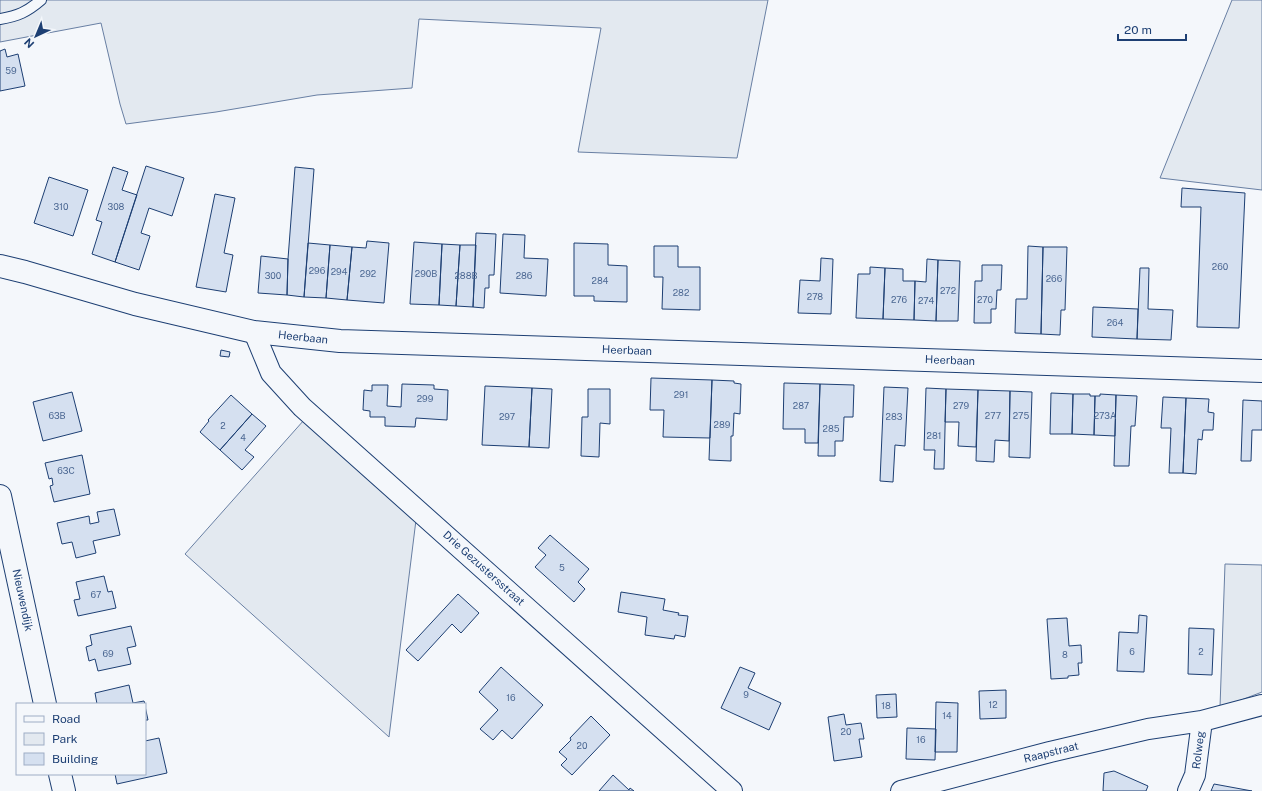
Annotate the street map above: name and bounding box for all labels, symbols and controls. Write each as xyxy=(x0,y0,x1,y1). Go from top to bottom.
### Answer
north arrow xyxy=(16,16,56,56)
scale bar xyxy=(1118,16,1186,42)
text: 20 m xyxy=(1124,23,1152,37)
text: N xyxy=(22,36,36,50)
house number: 59 xyxy=(5,65,17,76)
house number: 310 xyxy=(54,201,69,212)
house number: 308 xyxy=(108,201,125,212)
house number: 260 xyxy=(1212,261,1229,272)
house number: 296 xyxy=(309,265,326,276)
house number: 294 xyxy=(331,266,348,277)
house number: 292 xyxy=(360,268,376,279)
house number: 290B xyxy=(415,268,437,279)
house number: 300 xyxy=(265,270,282,281)
house number: 288B xyxy=(455,270,478,281)
house number: 286 xyxy=(516,270,533,281)
house number: 266 xyxy=(1046,273,1063,284)
house number: 284 xyxy=(592,275,609,286)
house number: 272 xyxy=(940,285,956,296)
house number: 282 xyxy=(673,287,689,298)
house number: 278 xyxy=(807,291,823,302)
house number: 276 xyxy=(891,294,907,305)
house number: 270 xyxy=(977,294,994,305)
house number: 274 xyxy=(918,295,934,306)
house number: 264 xyxy=(1107,317,1124,328)
street label: Heerbaan xyxy=(277,328,329,346)
street label: Heerbaan xyxy=(602,343,652,357)
street label: Heerbaan xyxy=(925,353,975,367)
house number: 291 xyxy=(674,389,688,400)
house number: 299 xyxy=(417,393,434,404)
house number: 287 xyxy=(793,400,809,411)
house number: 279 xyxy=(953,400,969,411)
house number: 63B xyxy=(48,410,66,421)
house number: 277 xyxy=(985,410,1001,421)
house number: 275 xyxy=(1013,410,1029,421)
house number: 273A xyxy=(1094,410,1117,421)
house number: 297 xyxy=(499,411,515,422)
house number: 283 xyxy=(886,411,903,422)
house number: 289 xyxy=(714,419,731,430)
house number: 2 xyxy=(220,420,226,431)
house number: 285 xyxy=(823,423,840,434)
house number: 281 xyxy=(927,430,941,441)
house number: 4 xyxy=(240,432,246,443)
house number: 63C xyxy=(57,465,75,476)
street label: Drie Gezustersstraat xyxy=(441,528,527,608)
house number: 5 xyxy=(559,562,565,573)
street label: Nieuwendijk xyxy=(11,568,35,632)
house number: 67 xyxy=(91,589,101,600)
house number: 6 xyxy=(1129,646,1135,657)
house number: 2 xyxy=(1198,646,1204,657)
house number: 69 xyxy=(102,648,114,659)
house number: 8 xyxy=(1062,649,1068,660)
house number: 9 xyxy=(743,689,749,700)
house number: 16 xyxy=(506,692,516,703)
house number: 12 xyxy=(988,699,998,710)
house number: 18 xyxy=(881,700,891,711)
legend xyxy=(16,703,146,775)
house number: 14 xyxy=(942,710,952,721)
text: Road xyxy=(52,712,80,726)
house number: 20 xyxy=(841,726,852,737)
street label: Rolweg xyxy=(1190,730,1206,770)
text: Park xyxy=(52,732,78,746)
house number: 16 xyxy=(916,734,926,745)
street label: Raapstraat xyxy=(1022,739,1080,765)
house number: 20 xyxy=(577,740,588,751)
text: Building xyxy=(52,752,98,766)

